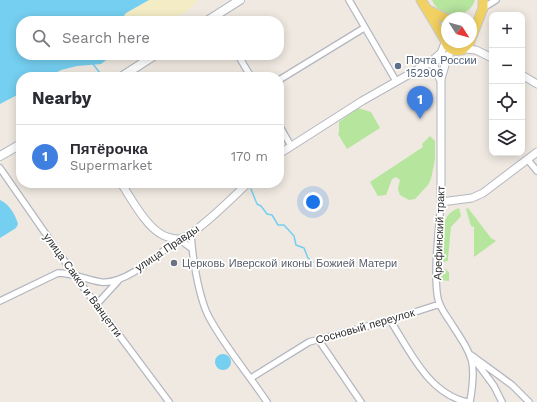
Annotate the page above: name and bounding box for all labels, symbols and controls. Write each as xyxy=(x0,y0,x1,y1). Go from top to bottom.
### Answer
north arrow xyxy=(441,12,477,48)
map controls xyxy=(489,12,525,156)
button: + xyxy=(489,12,525,48)
search box xyxy=(16,16,284,60)
icon: search xyxy=(30,27,52,49)
text: Search here xyxy=(62,29,150,47)
button: − xyxy=(489,48,525,84)
place label: Почта России 152906 xyxy=(406,54,477,80)
marker: Почта России 152906 xyxy=(393,61,403,71)
button: locate xyxy=(489,84,525,120)
pin: 1 xyxy=(407,86,433,119)
text: Nearby xyxy=(32,88,91,108)
button: layers xyxy=(489,120,525,156)
text: Пятёрочка xyxy=(70,140,148,158)
text: 1 xyxy=(42,149,48,164)
text: 170 m xyxy=(231,149,268,164)
text: Supermarket xyxy=(70,158,152,173)
street label: Арефинский тракт xyxy=(431,186,448,280)
your location xyxy=(303,192,323,212)
street label: улица Правды xyxy=(133,222,202,275)
street label: улица Сакко и Ванцетти xyxy=(40,231,125,340)
place label: Церковь Иверской иконы Божией Матери xyxy=(182,257,397,270)
marker: Церковь Иверской иконы Божией Матери xyxy=(169,258,179,268)
street label: Сосновый переулок xyxy=(314,306,416,347)

